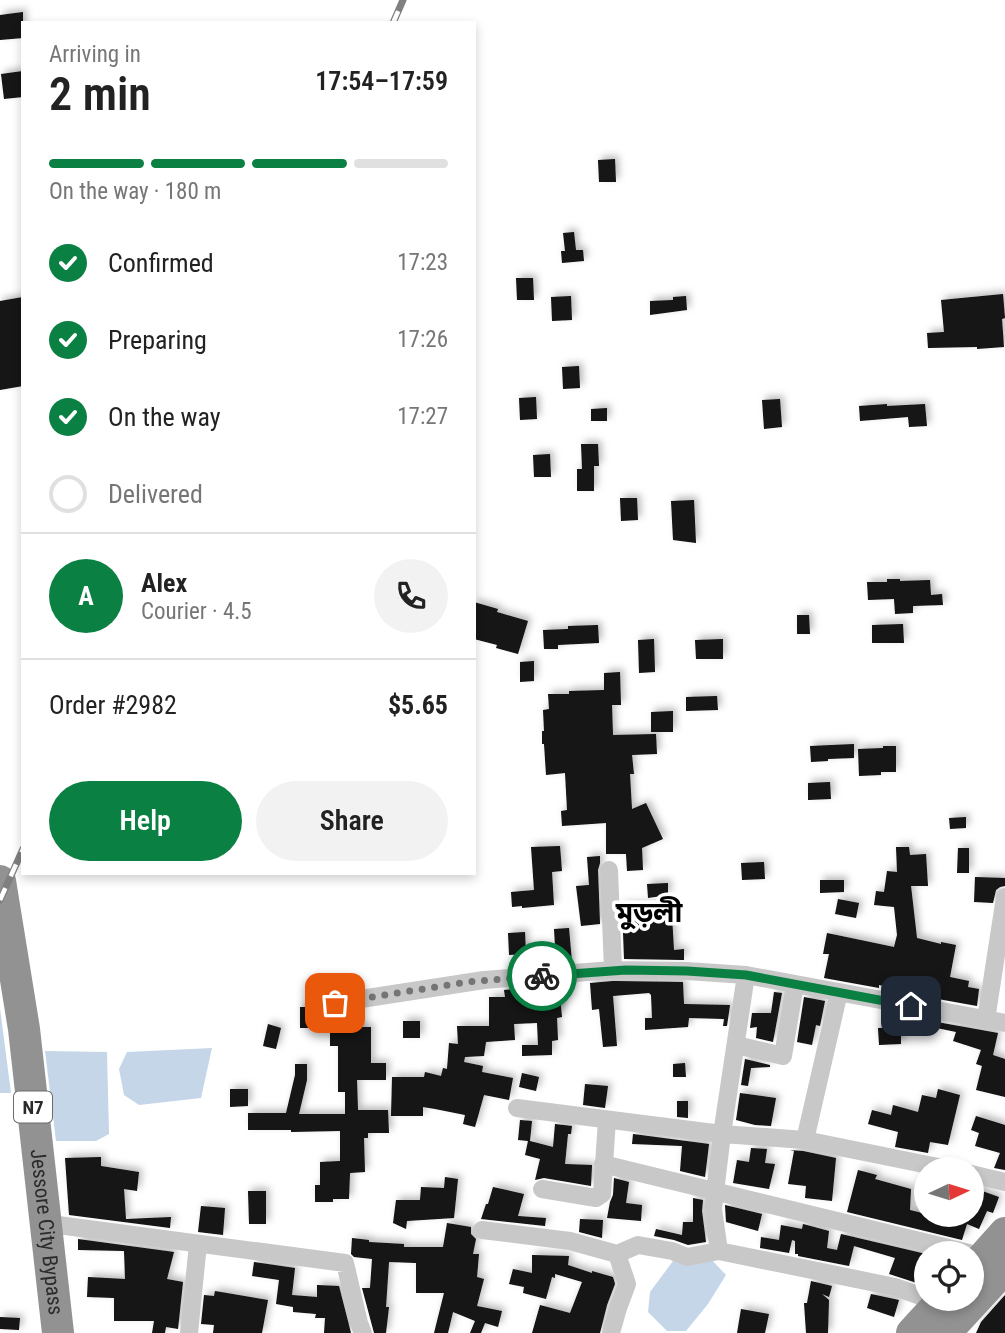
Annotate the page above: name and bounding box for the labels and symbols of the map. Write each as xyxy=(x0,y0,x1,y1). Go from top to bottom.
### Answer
district label: মুড়লী xyxy=(615,896,683,930)
courier xyxy=(507,941,577,1011)
pin xyxy=(305,973,365,1033)
pin xyxy=(881,976,941,1036)
road number: N7 xyxy=(14,1092,52,1122)
street label: Jessore City Bypass xyxy=(25,1148,68,1316)
north arrow xyxy=(914,1157,984,1227)

